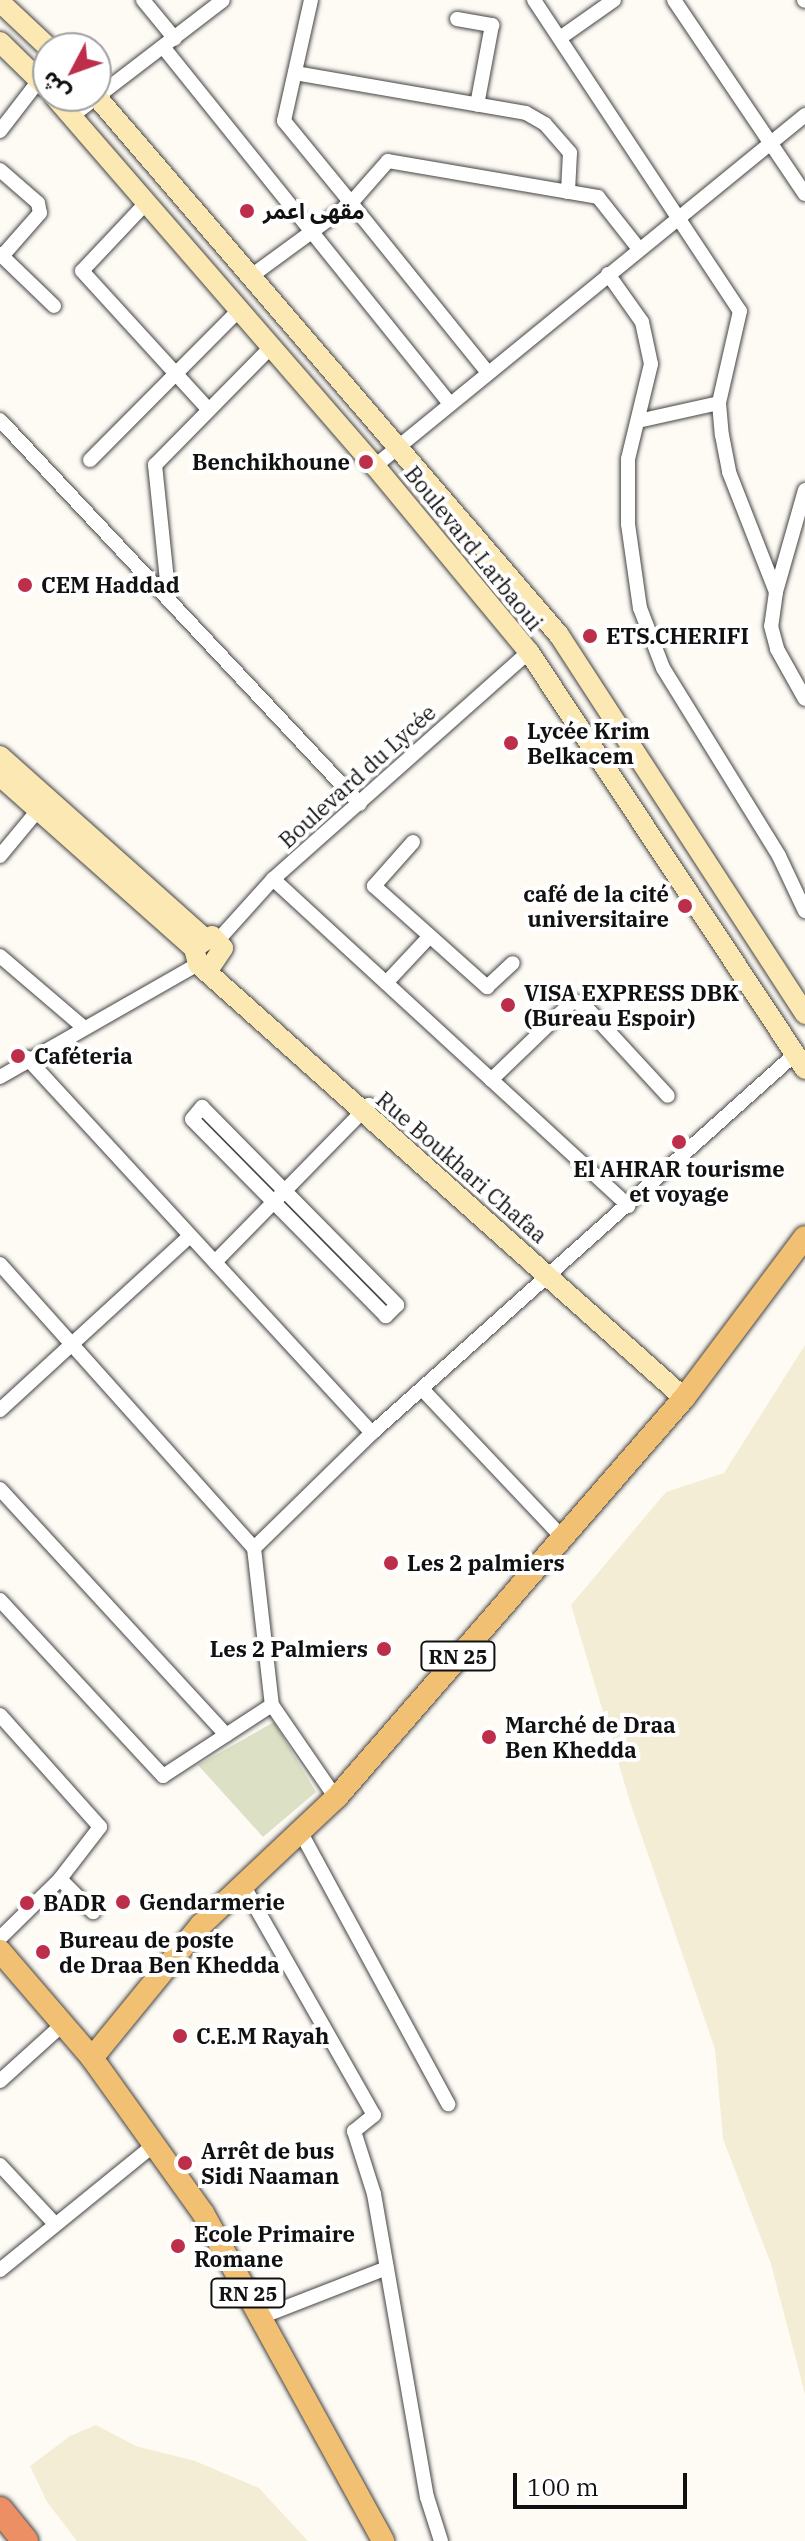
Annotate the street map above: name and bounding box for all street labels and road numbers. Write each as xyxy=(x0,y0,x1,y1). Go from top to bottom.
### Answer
street label: Boulevard Larbaoui xyxy=(400,460,548,636)
street label: Boulevard du Lycée xyxy=(273,699,441,853)
street label: Rue Boukhari Chafaa xyxy=(371,1086,553,1248)
road number: RN 25 xyxy=(420,1640,496,1672)
road number: RN 25 xyxy=(210,2277,286,2309)

